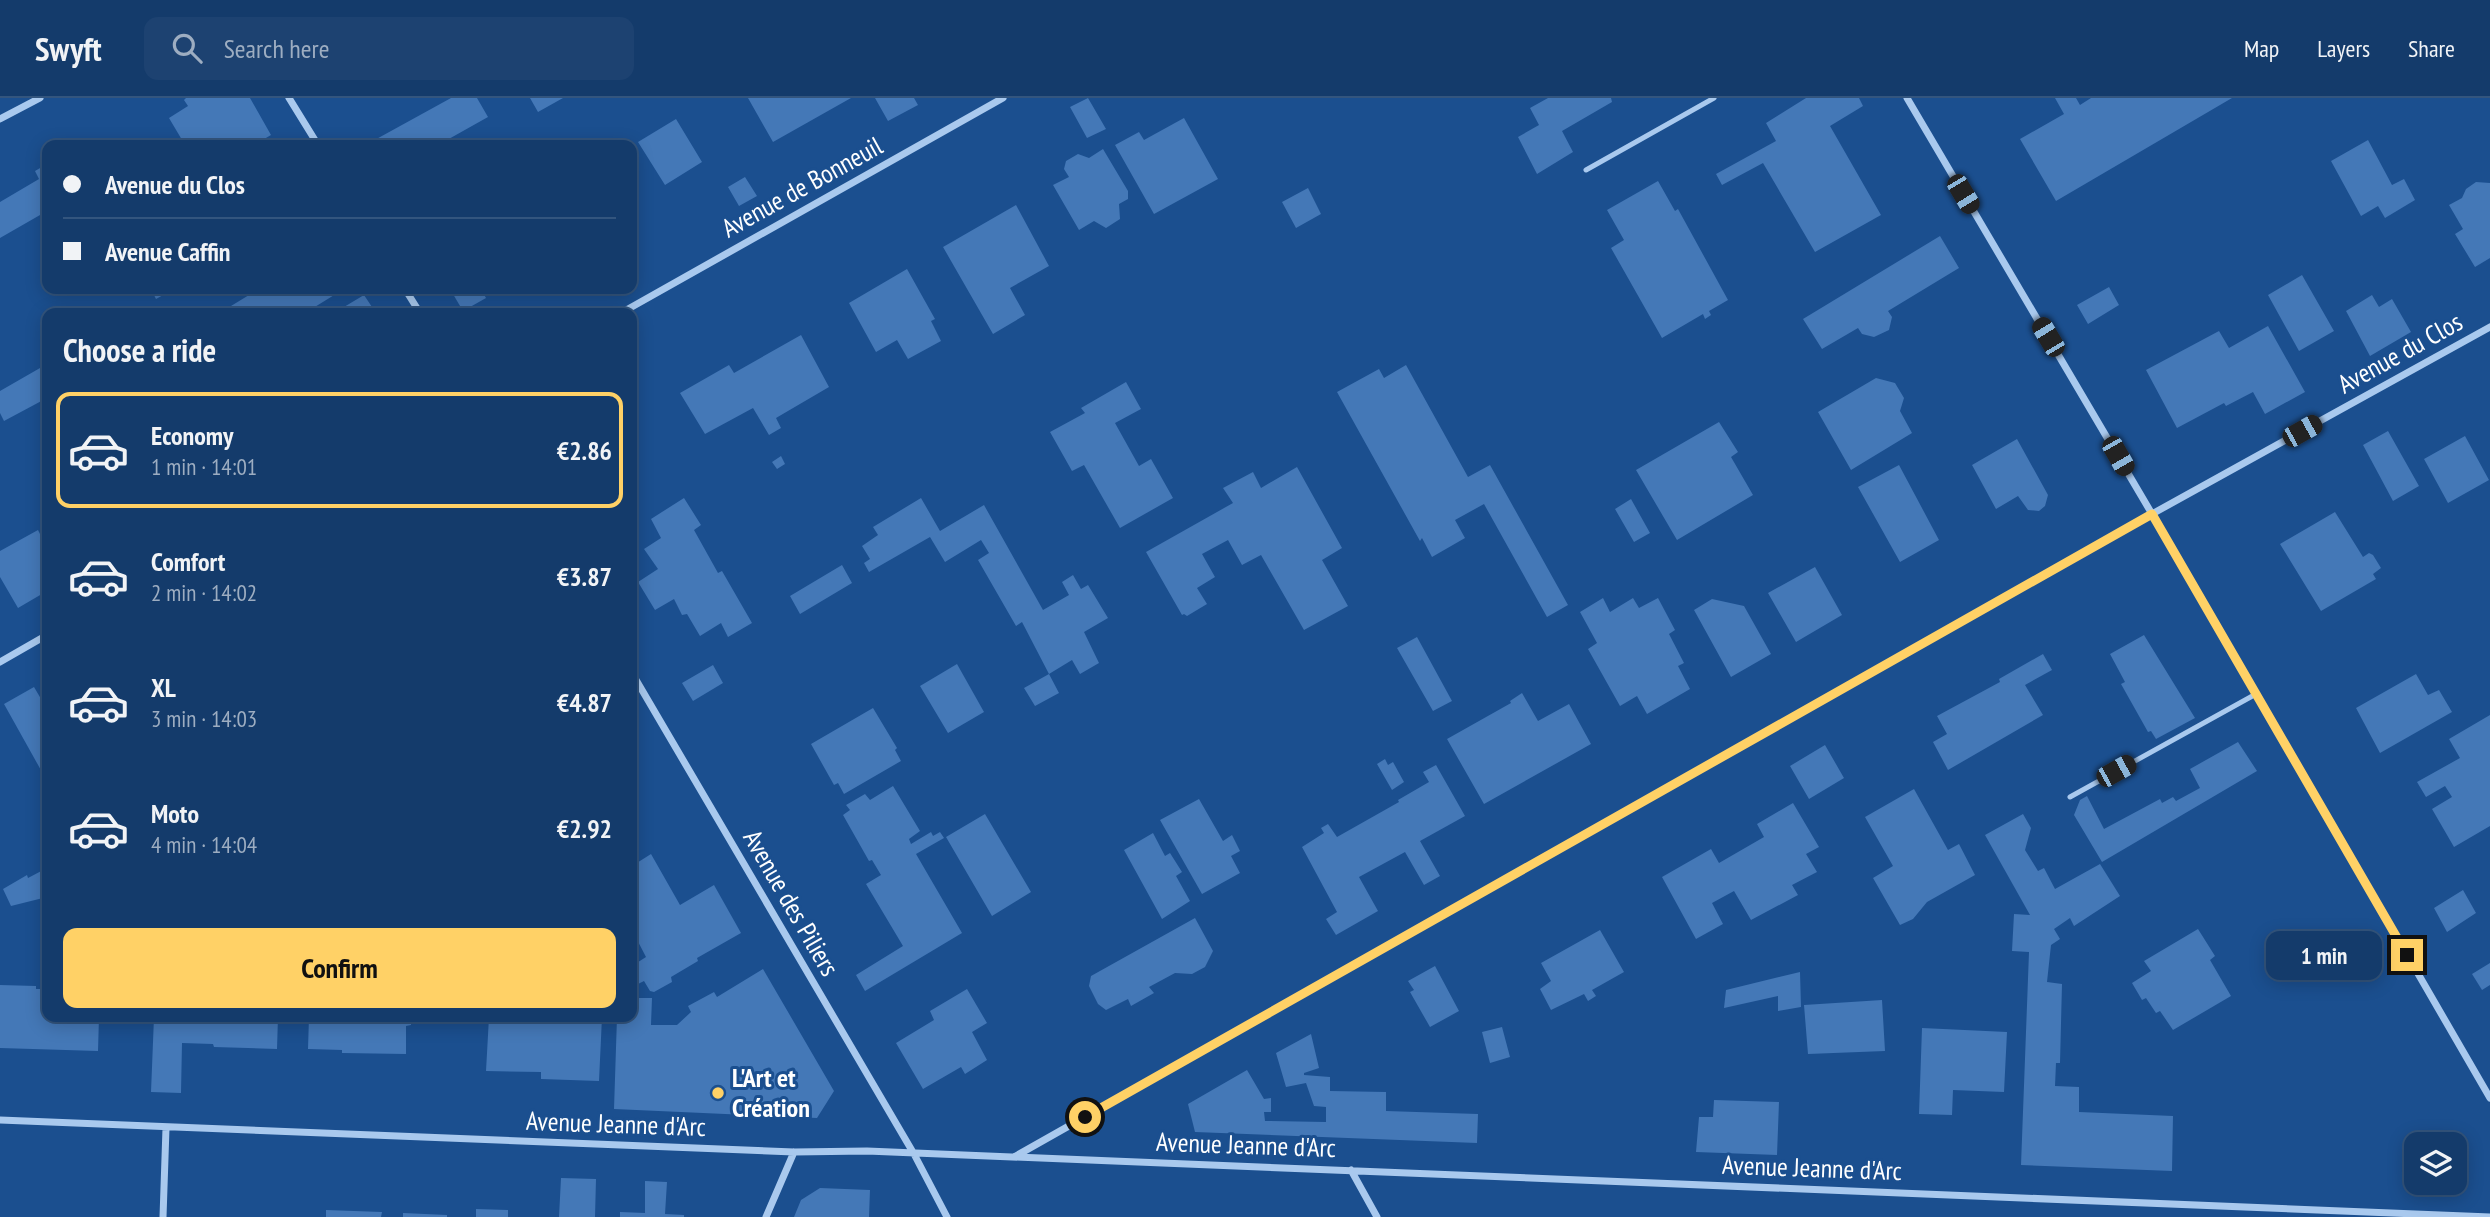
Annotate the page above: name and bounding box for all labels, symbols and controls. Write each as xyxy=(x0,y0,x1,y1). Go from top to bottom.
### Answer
search box xyxy=(144,17,634,80)
text: Swyft xyxy=(35,27,102,70)
icon: search xyxy=(168,29,206,67)
text: Search here xyxy=(224,32,329,65)
text: Map xyxy=(2244,33,2279,64)
text: Layers xyxy=(2317,33,2370,64)
text: Share xyxy=(2408,33,2455,64)
street label: Avenue de Bonneuil xyxy=(716,129,888,244)
text: Avenue du Clos xyxy=(105,168,245,201)
car xyxy=(1944,171,1983,217)
text: Avenue Caffin xyxy=(105,235,231,268)
street label: Avenue du Clos xyxy=(2332,305,2468,400)
car xyxy=(2029,314,2068,360)
text: Choose a ride xyxy=(63,329,216,371)
car xyxy=(2279,412,2326,450)
icon: car xyxy=(67,419,130,482)
text: Economy xyxy=(151,419,233,452)
car xyxy=(2099,433,2138,479)
text: €2.86 xyxy=(557,434,612,467)
text: 1 min · 14:01 xyxy=(151,452,257,481)
icon: car xyxy=(67,545,130,608)
text: Comfort xyxy=(151,545,225,578)
text: €3.87 xyxy=(557,560,612,593)
text: 2 min · 14:02 xyxy=(151,578,257,607)
icon: car xyxy=(67,671,130,734)
text: XL xyxy=(151,671,176,704)
text: €4.87 xyxy=(557,686,612,719)
text: 3 min · 14:03 xyxy=(151,704,257,733)
car xyxy=(2093,752,2140,790)
icon: car xyxy=(67,797,130,860)
text: Moto xyxy=(151,797,199,830)
text: €2.92 xyxy=(557,812,612,845)
street label: Avenue des Piliers xyxy=(736,824,847,982)
text: 4 min · 14:04 xyxy=(151,830,257,859)
button: Confirm xyxy=(63,928,616,1008)
callout: 1 min xyxy=(2267,930,2382,980)
route end xyxy=(2391,939,2423,971)
text: 1 min xyxy=(2301,941,2347,970)
place label: L'Art et Création xyxy=(732,1061,810,1124)
marker: L'Art et Création xyxy=(710,1085,726,1101)
route start xyxy=(1069,1101,1101,1133)
street label: Avenue Jeanne d'Arc xyxy=(526,1104,706,1143)
street label: Avenue Jeanne d'Arc xyxy=(1156,1125,1336,1164)
map controls xyxy=(2404,1132,2467,1195)
button: layers xyxy=(2404,1132,2467,1195)
street label: Avenue Jeanne d'Arc xyxy=(1722,1148,1902,1187)

